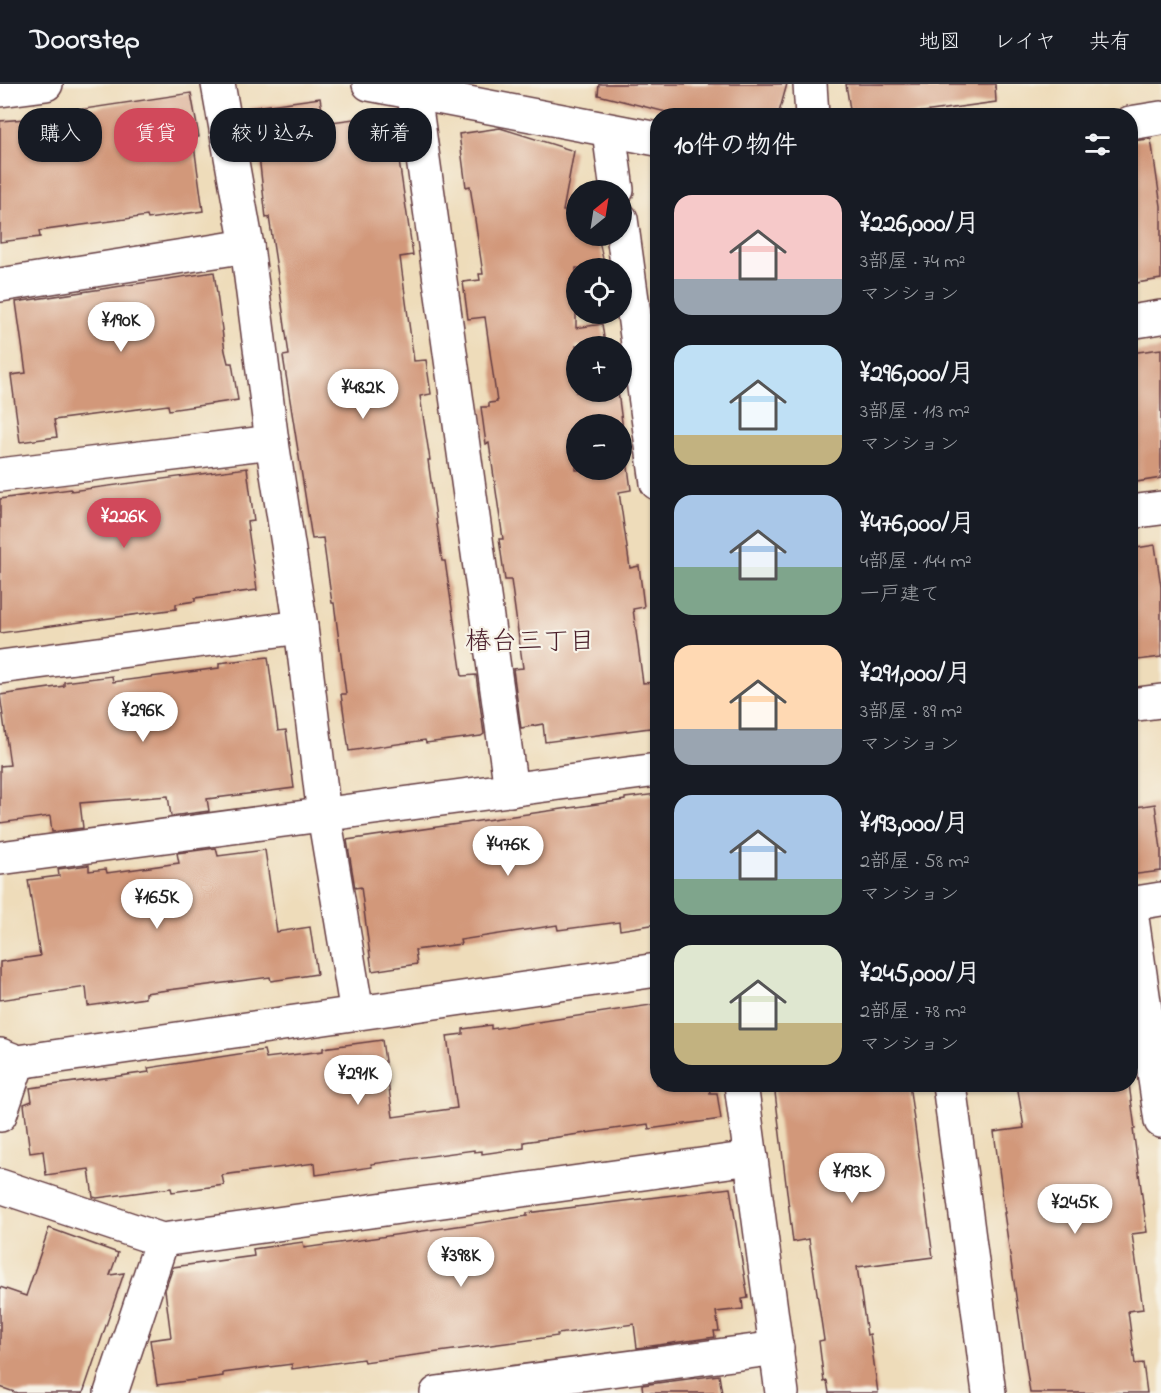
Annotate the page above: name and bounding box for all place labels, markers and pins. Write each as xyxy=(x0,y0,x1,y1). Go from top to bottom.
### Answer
pin: ¥190K xyxy=(79,302,163,353)
pin: ¥482K xyxy=(321,369,405,420)
pin: ¥226K xyxy=(82,498,166,549)
pin: ¥296K xyxy=(101,692,185,743)
pin: ¥476K xyxy=(466,826,550,877)
pin: ¥165K xyxy=(115,879,199,930)
pin: ¥291K xyxy=(316,1055,400,1106)
pin: ¥193K xyxy=(810,1153,894,1204)
pin: ¥245K xyxy=(1033,1184,1117,1235)
pin: ¥398K xyxy=(419,1237,503,1288)

